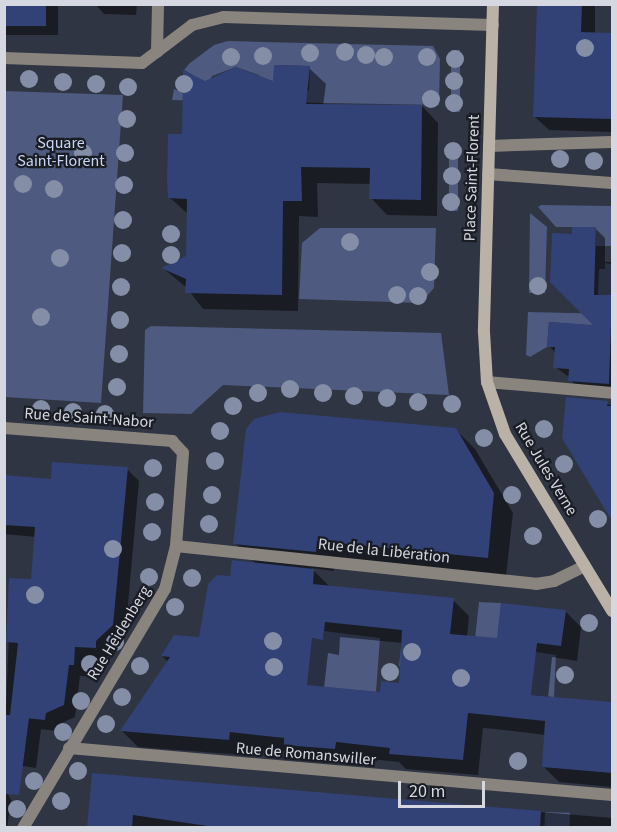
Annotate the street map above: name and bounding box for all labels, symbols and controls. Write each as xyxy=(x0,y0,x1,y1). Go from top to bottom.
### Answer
street label: Place Saint-Florent xyxy=(460,114,484,242)
park label: Square Saint-Florent xyxy=(17,133,105,171)
street label: Rue de Saint-Nabor xyxy=(24,404,154,432)
street label: Rue Jules Verne xyxy=(511,419,581,519)
street label: Rue de la Libération xyxy=(317,535,451,567)
street label: Rue Heidenberg xyxy=(83,582,155,684)
street label: Rue de Romanswiller xyxy=(235,738,377,770)
scale bar xyxy=(401,769,488,807)
text: 20 m xyxy=(409,779,445,804)

